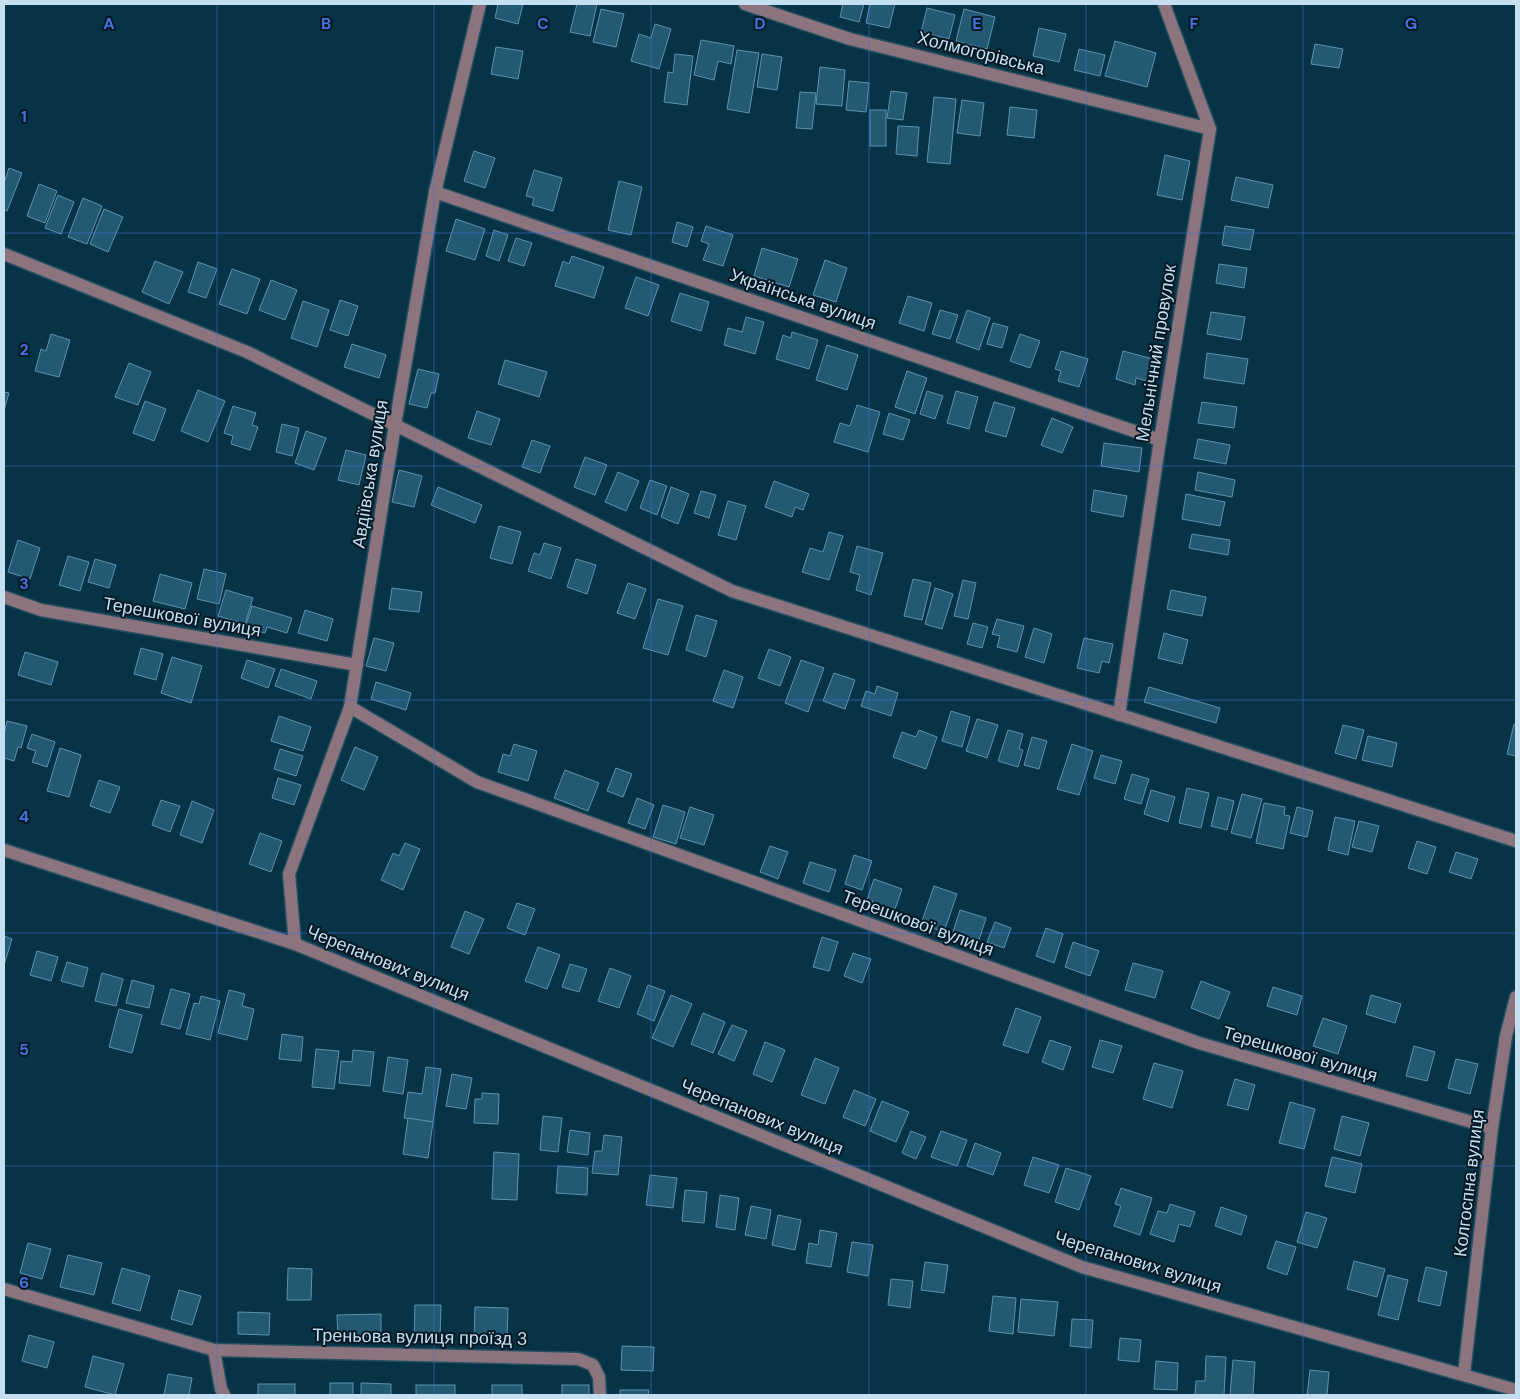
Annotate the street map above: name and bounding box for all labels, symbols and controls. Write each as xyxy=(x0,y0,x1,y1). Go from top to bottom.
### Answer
text: A xyxy=(103,13,115,34)
text: B xyxy=(321,13,331,34)
text: C xyxy=(537,13,549,34)
text: D xyxy=(754,13,766,34)
text: E xyxy=(972,13,982,34)
text: F xyxy=(1190,13,1199,34)
text: G xyxy=(1405,13,1417,34)
street label: Холмогорівська xyxy=(915,26,1048,81)
text: 1 xyxy=(21,106,27,127)
street label: Українська вулиця xyxy=(727,263,879,335)
street label: Мельнiчний провулок xyxy=(1130,263,1182,443)
text: 2 xyxy=(19,339,29,360)
street label: Авдіївська вулиця xyxy=(346,398,394,550)
text: 3 xyxy=(19,573,29,594)
street label: Терешкової вулиця xyxy=(101,591,263,643)
text: 4 xyxy=(19,806,29,827)
street label: Терешкової вулиця xyxy=(839,884,997,962)
street label: Черепанових вулиця xyxy=(303,919,473,1007)
street label: Терешкової вулиця xyxy=(1220,1020,1380,1088)
text: 5 xyxy=(19,1039,29,1060)
street label: Черепанових вулиця xyxy=(677,1073,847,1161)
street label: Колгоспна вулиця xyxy=(1448,1108,1490,1258)
street label: Черепанових вулиця xyxy=(1052,1225,1224,1299)
text: 6 xyxy=(19,1272,29,1293)
street label: Треньова вулиця проїзд 3 xyxy=(312,1323,528,1351)

